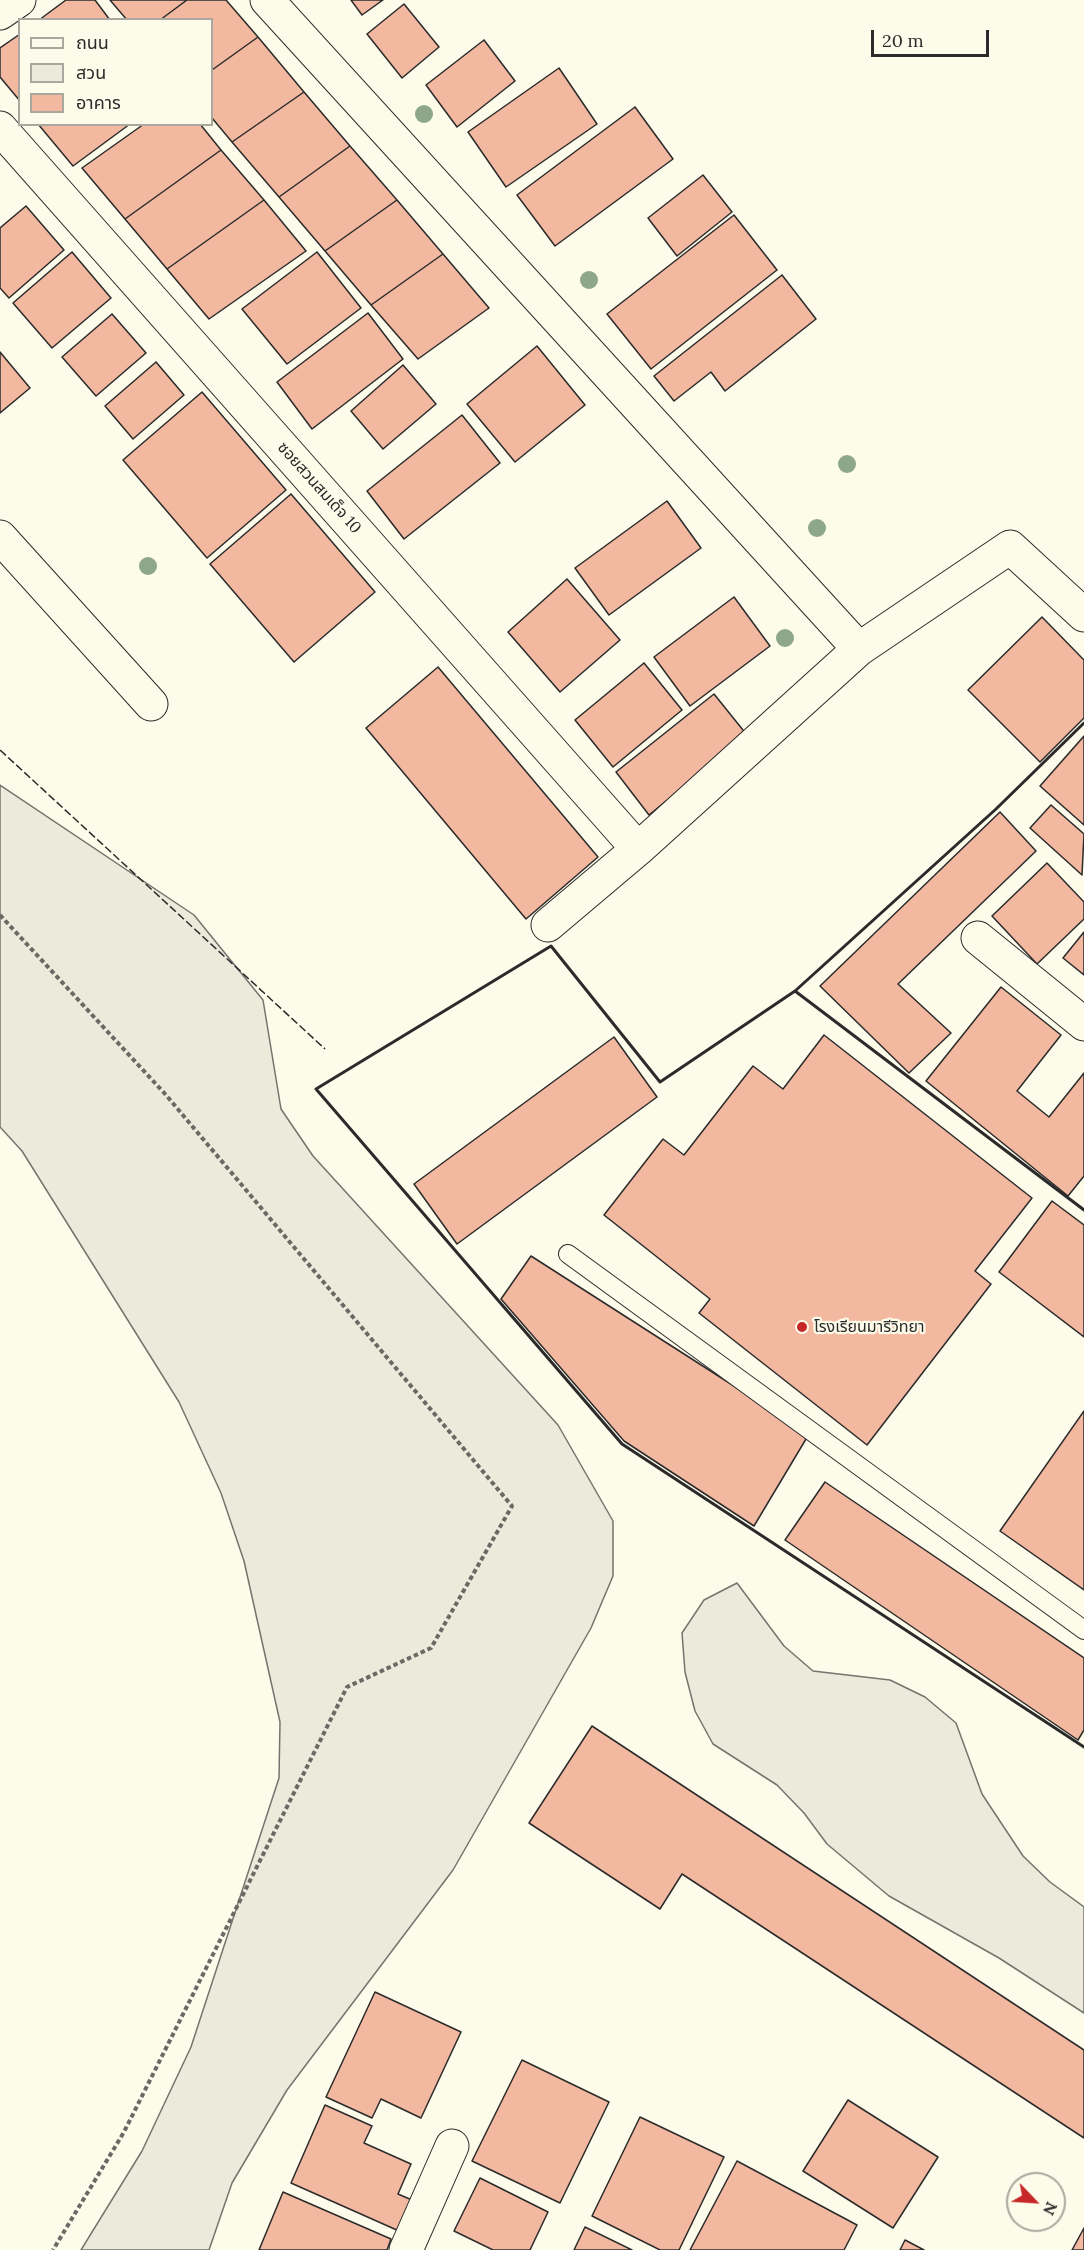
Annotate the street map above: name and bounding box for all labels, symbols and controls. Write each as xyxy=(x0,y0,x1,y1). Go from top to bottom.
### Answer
legend xyxy=(18,18,213,126)
scale bar xyxy=(874,18,992,56)
text: 20 m xyxy=(882,29,924,52)
text: ถนน xyxy=(76,31,109,54)
text: สวน xyxy=(76,61,106,84)
text: อาคาร xyxy=(76,91,121,114)
street label: ซอยสวนสมเด็จ 10 xyxy=(273,438,365,538)
place label: โรงเรียนมารีวิทยา xyxy=(814,1317,925,1337)
marker: โรงเรียนมารีวิทยา xyxy=(795,1320,809,1334)
north arrow xyxy=(1006,2172,1066,2232)
text: N xyxy=(1039,2199,1062,2219)

